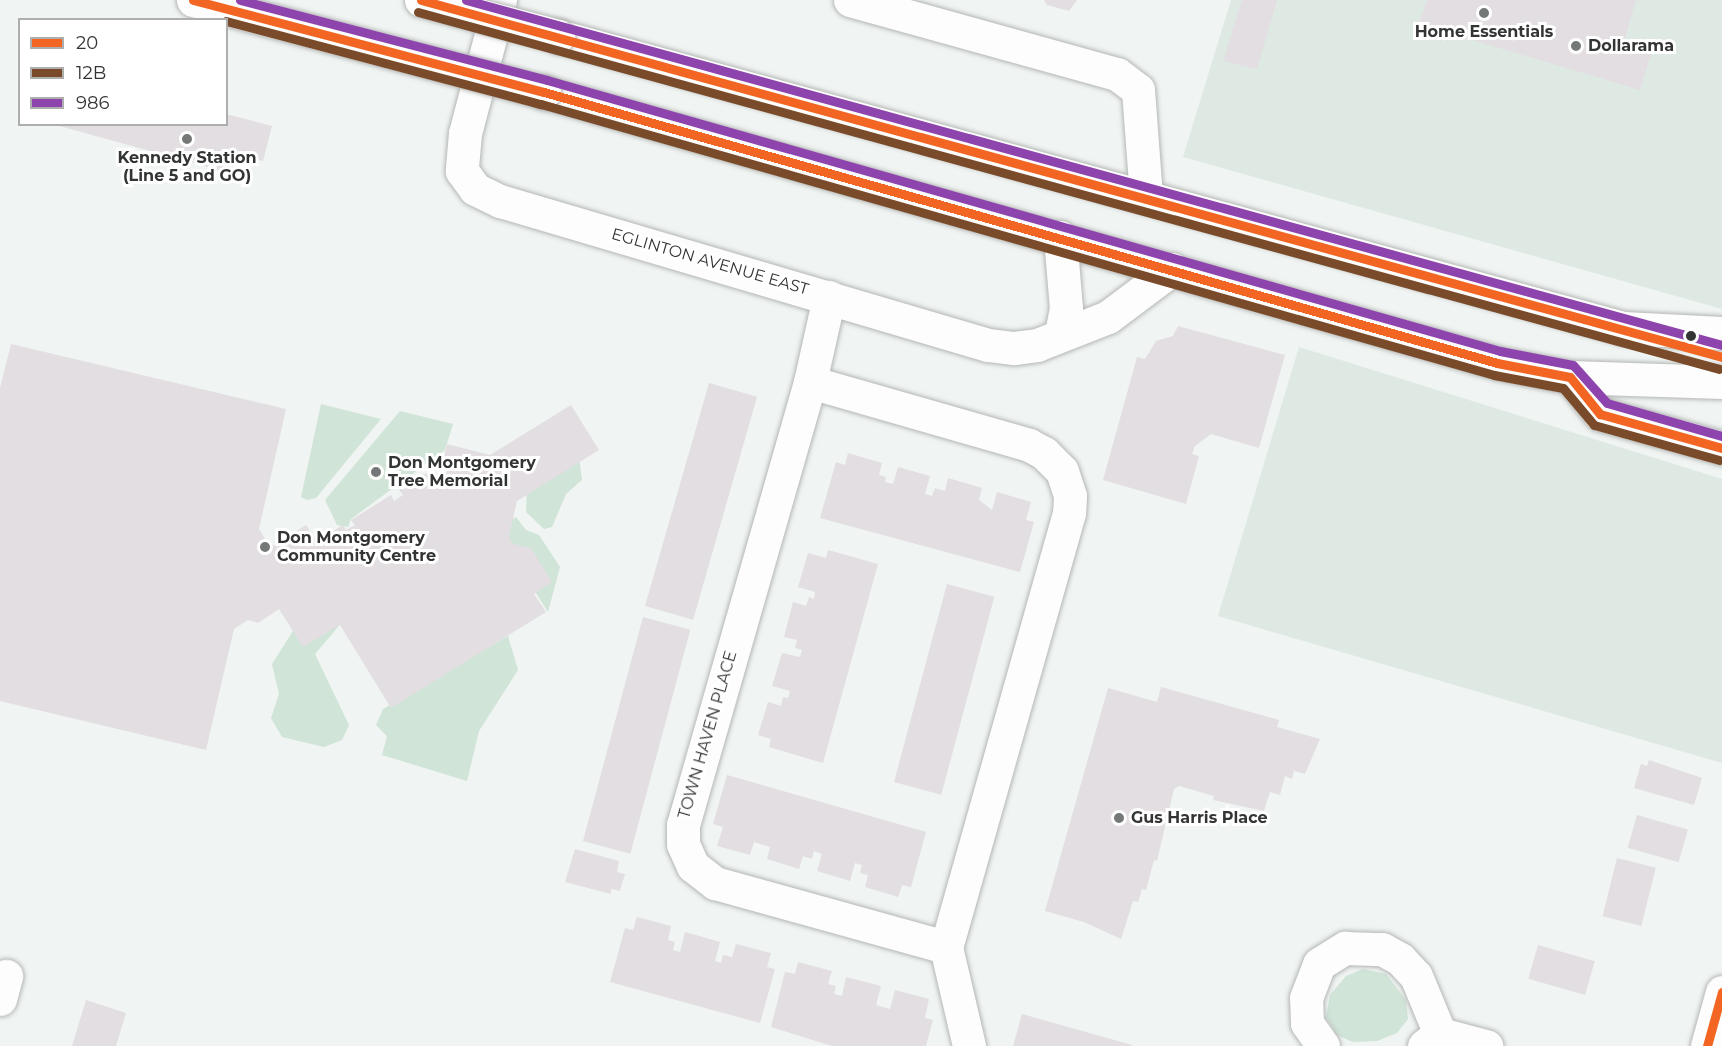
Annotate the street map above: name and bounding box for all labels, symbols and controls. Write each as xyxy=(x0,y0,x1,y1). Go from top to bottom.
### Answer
marker: Home Essentials xyxy=(1477,6,1491,20)
legend xyxy=(18,18,228,126)
place label: Home Essentials xyxy=(1415,22,1553,42)
text: 20 xyxy=(76,32,98,54)
place label: Dollarama xyxy=(1588,36,1674,56)
marker: Dollarama xyxy=(1569,39,1583,53)
text: 12B xyxy=(76,62,106,84)
text: 986 xyxy=(76,92,109,114)
marker: Kennedy Station (Line 5 and GO) xyxy=(180,132,194,146)
place label: Kennedy Station (Line 5 and GO) xyxy=(117,148,257,186)
street label: EGLINTON AVENUE EAST xyxy=(609,225,811,299)
unlabelled marker xyxy=(1685,330,1697,342)
place label: Don Montgomery Tree Memorial xyxy=(388,453,536,491)
marker: Don Montgomery Tree Memorial xyxy=(369,465,383,479)
place label: Don Montgomery Community Centre xyxy=(277,528,436,566)
marker: Don Montgomery Community Centre xyxy=(258,540,272,554)
street label: TOWN HAVEN PLACE xyxy=(675,649,741,821)
place label: Gus Harris Place xyxy=(1131,808,1268,828)
marker: Gus Harris Place xyxy=(1112,811,1126,825)

